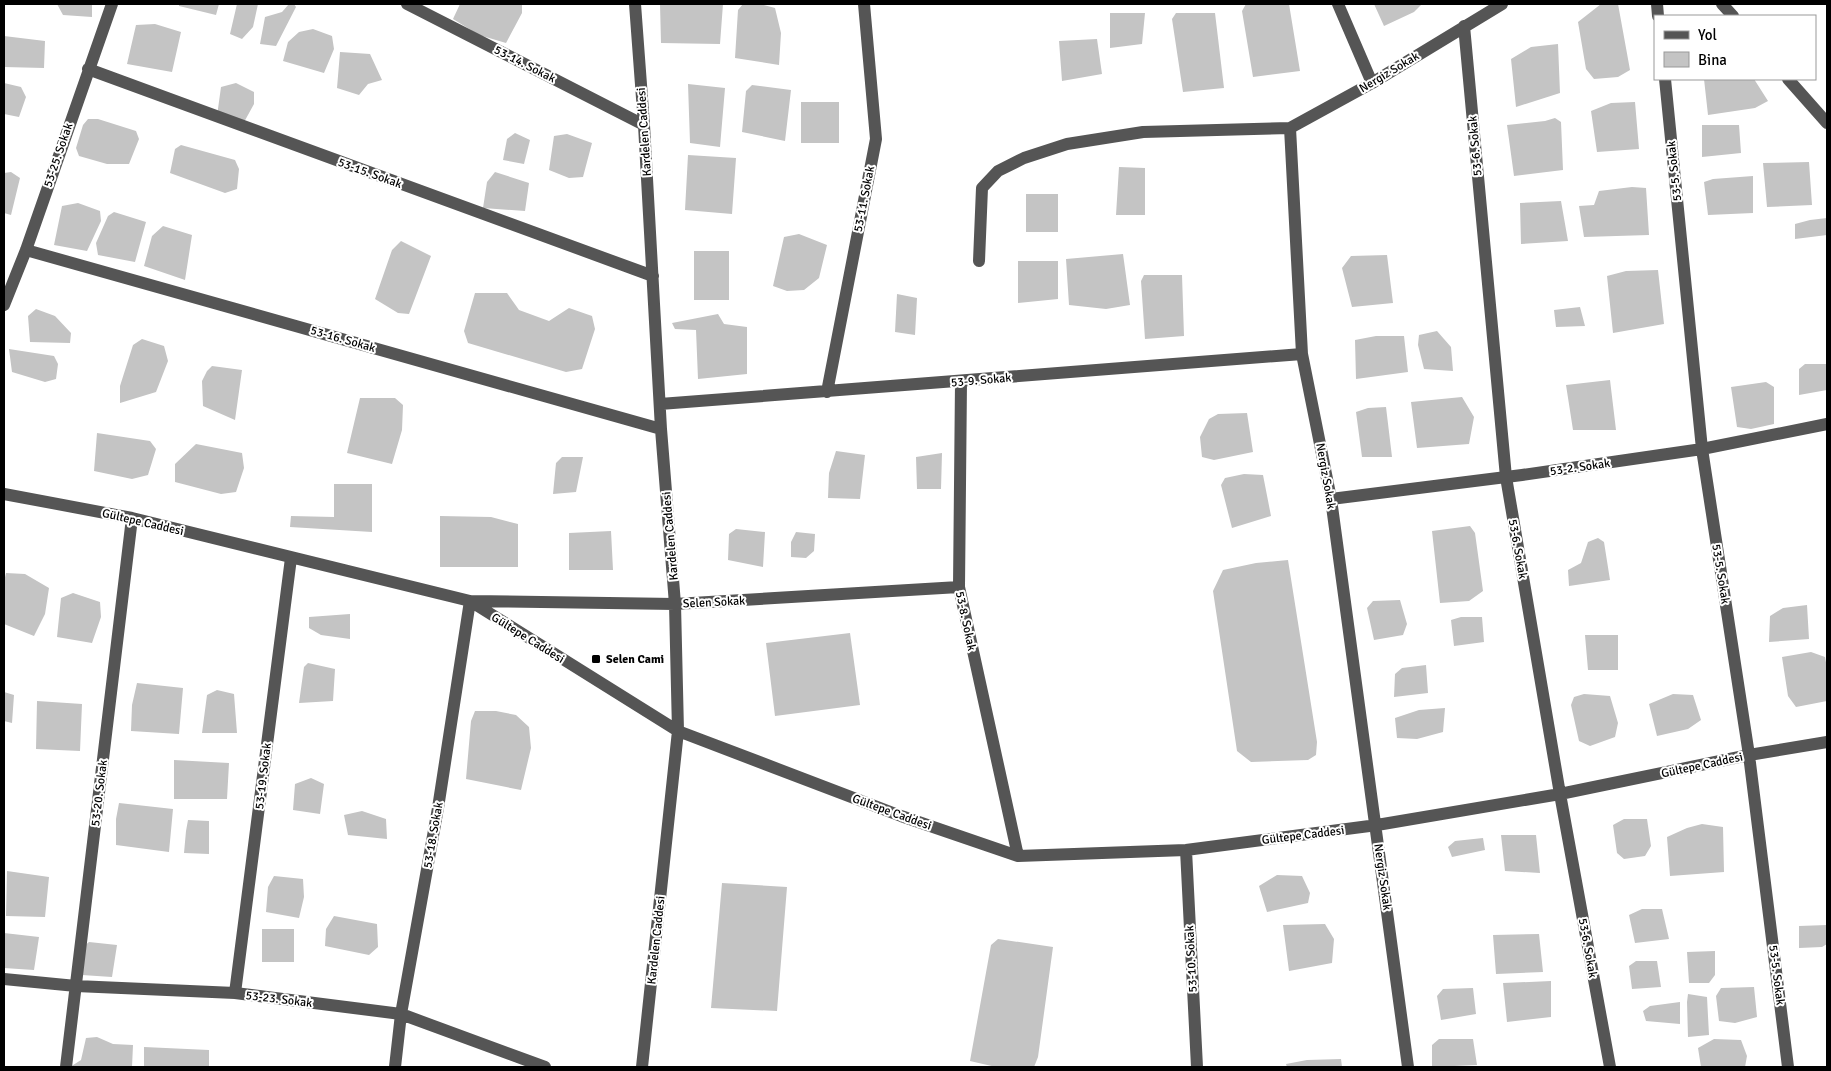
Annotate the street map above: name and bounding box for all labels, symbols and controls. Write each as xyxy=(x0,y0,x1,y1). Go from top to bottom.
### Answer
legend xyxy=(1654,15,1816,80)
text: Yol xyxy=(1698,26,1717,44)
street label: 53-14. Sokak xyxy=(492,43,558,86)
street label: Nergiz Sokak xyxy=(1357,49,1422,96)
text: Bina xyxy=(1698,51,1727,69)
street label: Kardelen Caddesi xyxy=(634,87,655,177)
street label: 53-6. Sokak xyxy=(1465,115,1486,177)
street label: 53-25. Sokak xyxy=(40,121,76,189)
street label: 53-5. Sokak xyxy=(1664,140,1685,202)
street label: 53-15. Sokak xyxy=(336,155,404,192)
street label: 53-11. Sokak xyxy=(851,165,878,233)
street label: 53-16. Sokak xyxy=(309,323,377,356)
street label: 53-9. Sokak xyxy=(950,370,1012,391)
street label: Nergiz Sokak xyxy=(1312,442,1339,510)
street label: 53-2. Sokak xyxy=(1549,456,1611,479)
street label: Kardelen Caddesi xyxy=(659,491,682,581)
street label: Gültepe Caddesi xyxy=(101,506,185,539)
street label: 53-6. Sokak xyxy=(1505,518,1530,580)
street label: 53-5. Sokak xyxy=(1708,543,1733,605)
street label: 53-8. Sokak xyxy=(952,590,979,652)
street label: Selen Sokak xyxy=(683,593,746,612)
street label: Gültepe Caddesi xyxy=(488,610,567,667)
place label: Selen Cami xyxy=(606,652,664,667)
marker: Selen Cami xyxy=(590,653,602,665)
street label: 53-19. Sokak xyxy=(252,742,275,810)
street label: Gültepe Caddesi xyxy=(1660,750,1744,781)
street label: 53-20. Sokak xyxy=(88,759,111,827)
street label: Gültepe Caddesi xyxy=(850,791,933,834)
street label: 53-18. Sokak xyxy=(420,801,447,869)
street label: Gültepe Caddesi xyxy=(1261,823,1345,848)
street label: Nergiz Sokak xyxy=(1370,843,1395,911)
street label: Kardelen Caddesi xyxy=(644,895,669,985)
street label: 53-6. Sokak xyxy=(1575,917,1600,979)
street label: 53-10. Sokak xyxy=(1182,925,1201,993)
street label: 53-5. Sokak xyxy=(1765,944,1788,1006)
street label: 53-23. Sokak xyxy=(245,988,313,1011)

